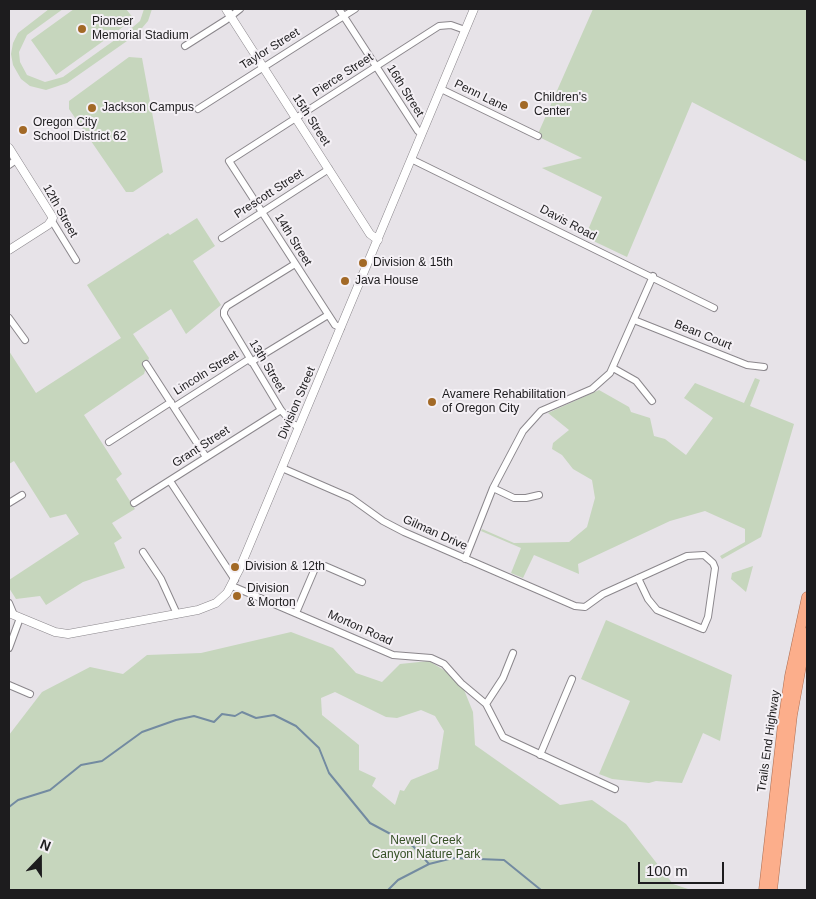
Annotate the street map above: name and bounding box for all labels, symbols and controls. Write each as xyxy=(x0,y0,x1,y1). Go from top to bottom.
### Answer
place label: Pioneer Memorial Stadium xyxy=(92,15,189,43)
marker: Pioneer Memorial Stadium xyxy=(76,23,88,35)
street label: Taylor Street xyxy=(238,25,302,73)
street label: Pierce Street xyxy=(310,50,376,100)
street label: 16th Street xyxy=(383,62,427,120)
street label: Penn Lane xyxy=(452,77,510,115)
street label: 15th Street xyxy=(289,91,333,149)
place label: Children's Center xyxy=(534,91,587,119)
marker: Children's Center xyxy=(518,99,530,111)
place label: Jackson Campus xyxy=(102,101,194,115)
marker: Jackson Campus xyxy=(86,102,98,114)
place label: Oregon City School District 62 xyxy=(33,116,126,144)
marker: Oregon City School District 62 xyxy=(17,124,29,136)
street label: Prescott Street xyxy=(232,166,306,222)
street label: 12th Street xyxy=(39,182,81,240)
street label: Davis Road xyxy=(537,202,599,244)
street label: 14th Street xyxy=(271,211,315,269)
place label: Division & 15th xyxy=(373,256,453,270)
marker: Division & 15th xyxy=(357,257,369,269)
place label: Java House xyxy=(355,274,418,288)
marker: Java House xyxy=(339,275,351,287)
street label: Bean Court xyxy=(672,317,734,353)
street label: 13th Street xyxy=(246,337,288,395)
street label: Lincoln Street xyxy=(171,347,241,399)
street label: Division Street xyxy=(275,365,319,441)
place label: Avamere Rehabilitation of Oregon City xyxy=(442,388,566,416)
marker: Avamere Rehabilitation of Oregon City xyxy=(426,396,438,408)
street label: Grant Street xyxy=(170,423,232,471)
street label: Gilman Drive xyxy=(400,512,470,554)
place label: Division & 12th xyxy=(245,560,325,574)
marker: Division & 12th xyxy=(229,561,241,573)
place label: Division & Morton xyxy=(247,582,296,610)
marker: Division & Morton xyxy=(231,590,243,602)
street label: Morton Road xyxy=(325,607,395,649)
street label: Trails End Highway xyxy=(755,689,783,793)
north arrow xyxy=(15,834,65,884)
park label: Newell Creek Canyon Nature Park xyxy=(372,834,480,862)
text: N xyxy=(38,836,53,854)
scale bar xyxy=(641,852,727,884)
text: 100 m xyxy=(646,862,688,879)

